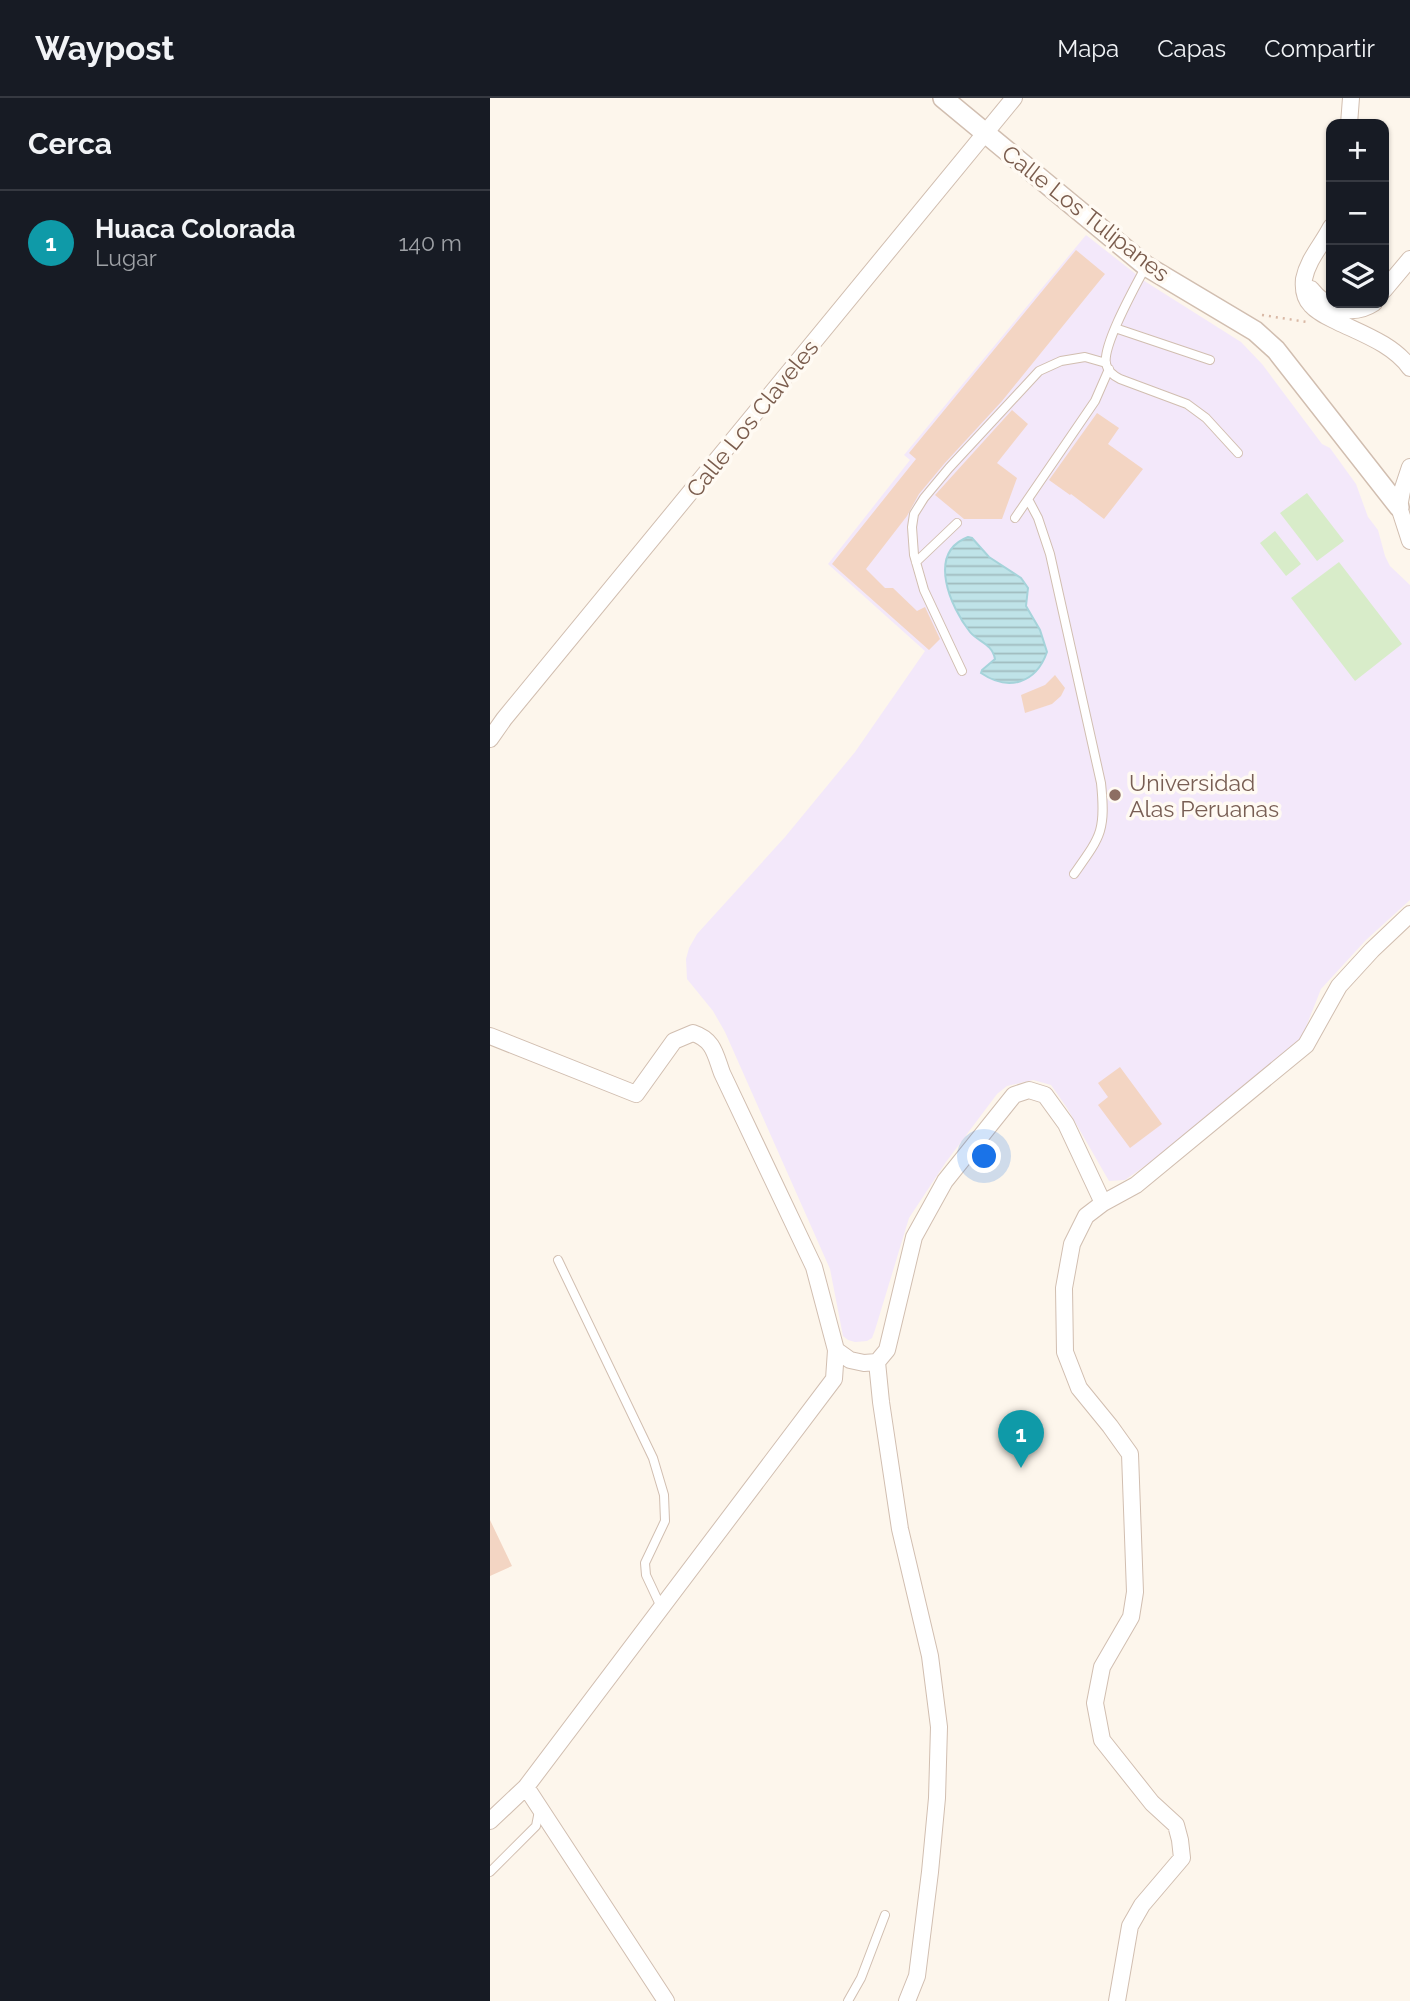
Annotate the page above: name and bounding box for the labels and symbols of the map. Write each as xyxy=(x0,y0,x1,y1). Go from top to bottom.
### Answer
street label: Calle Los Tulipanes xyxy=(997,139,1175,287)
street label: Calle Los Claveles xyxy=(680,334,824,502)
place label: Universidad Alas Peruanas xyxy=(1129,769,1279,822)
marker: Universidad Alas Peruanas xyxy=(1107,787,1123,803)
your location xyxy=(967,1139,1001,1173)
pin: 1 xyxy=(998,1410,1044,1468)

